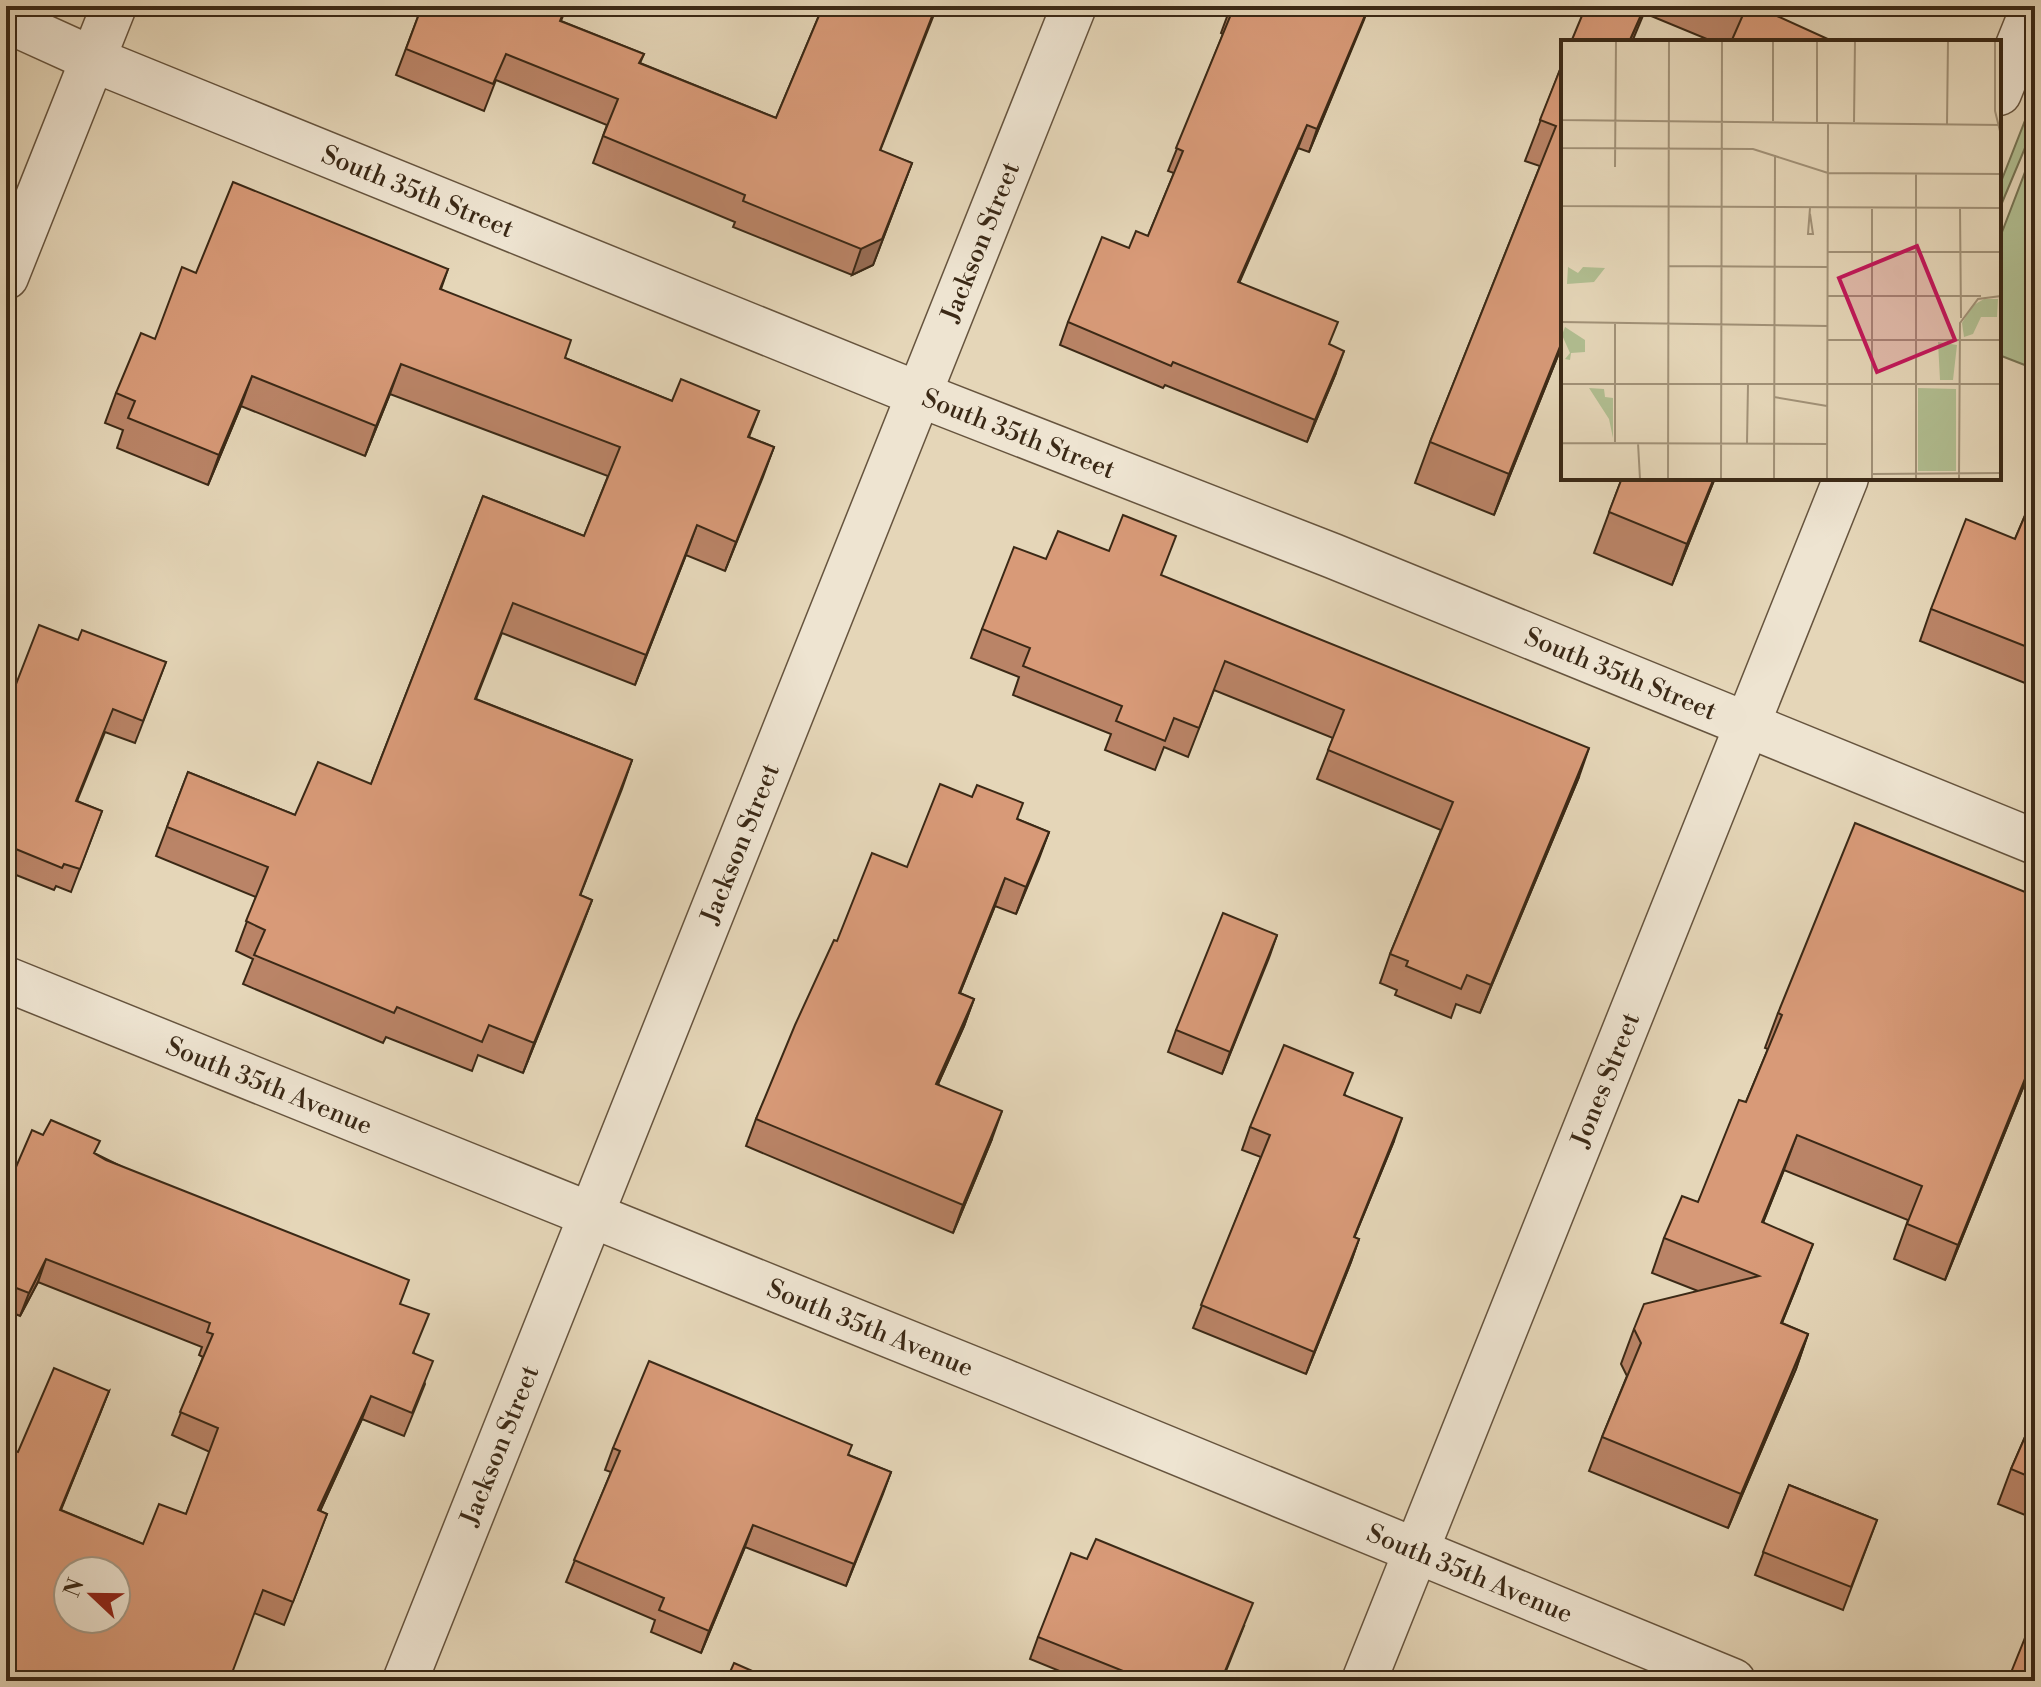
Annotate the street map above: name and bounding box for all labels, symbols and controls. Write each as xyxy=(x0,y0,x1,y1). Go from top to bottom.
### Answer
inset map xyxy=(1561,40,2001,480)
street label: South 35th Street xyxy=(317,139,518,245)
street label: Jackson Street xyxy=(934,157,1027,328)
street label: South 35th Street xyxy=(917,382,1120,486)
street label: South 35th Street xyxy=(1520,621,1721,728)
street label: Jackson Street xyxy=(694,759,787,929)
street label: Jones Street xyxy=(1564,1008,1647,1153)
street label: South 35th Avenue xyxy=(161,1030,377,1142)
street label: South 35th Avenue xyxy=(762,1273,978,1384)
street label: Jackson Street xyxy=(453,1361,546,1531)
street label: South 35th Avenue xyxy=(1362,1517,1577,1630)
north arrow xyxy=(52,1555,132,1635)
text: N xyxy=(59,1574,91,1601)

